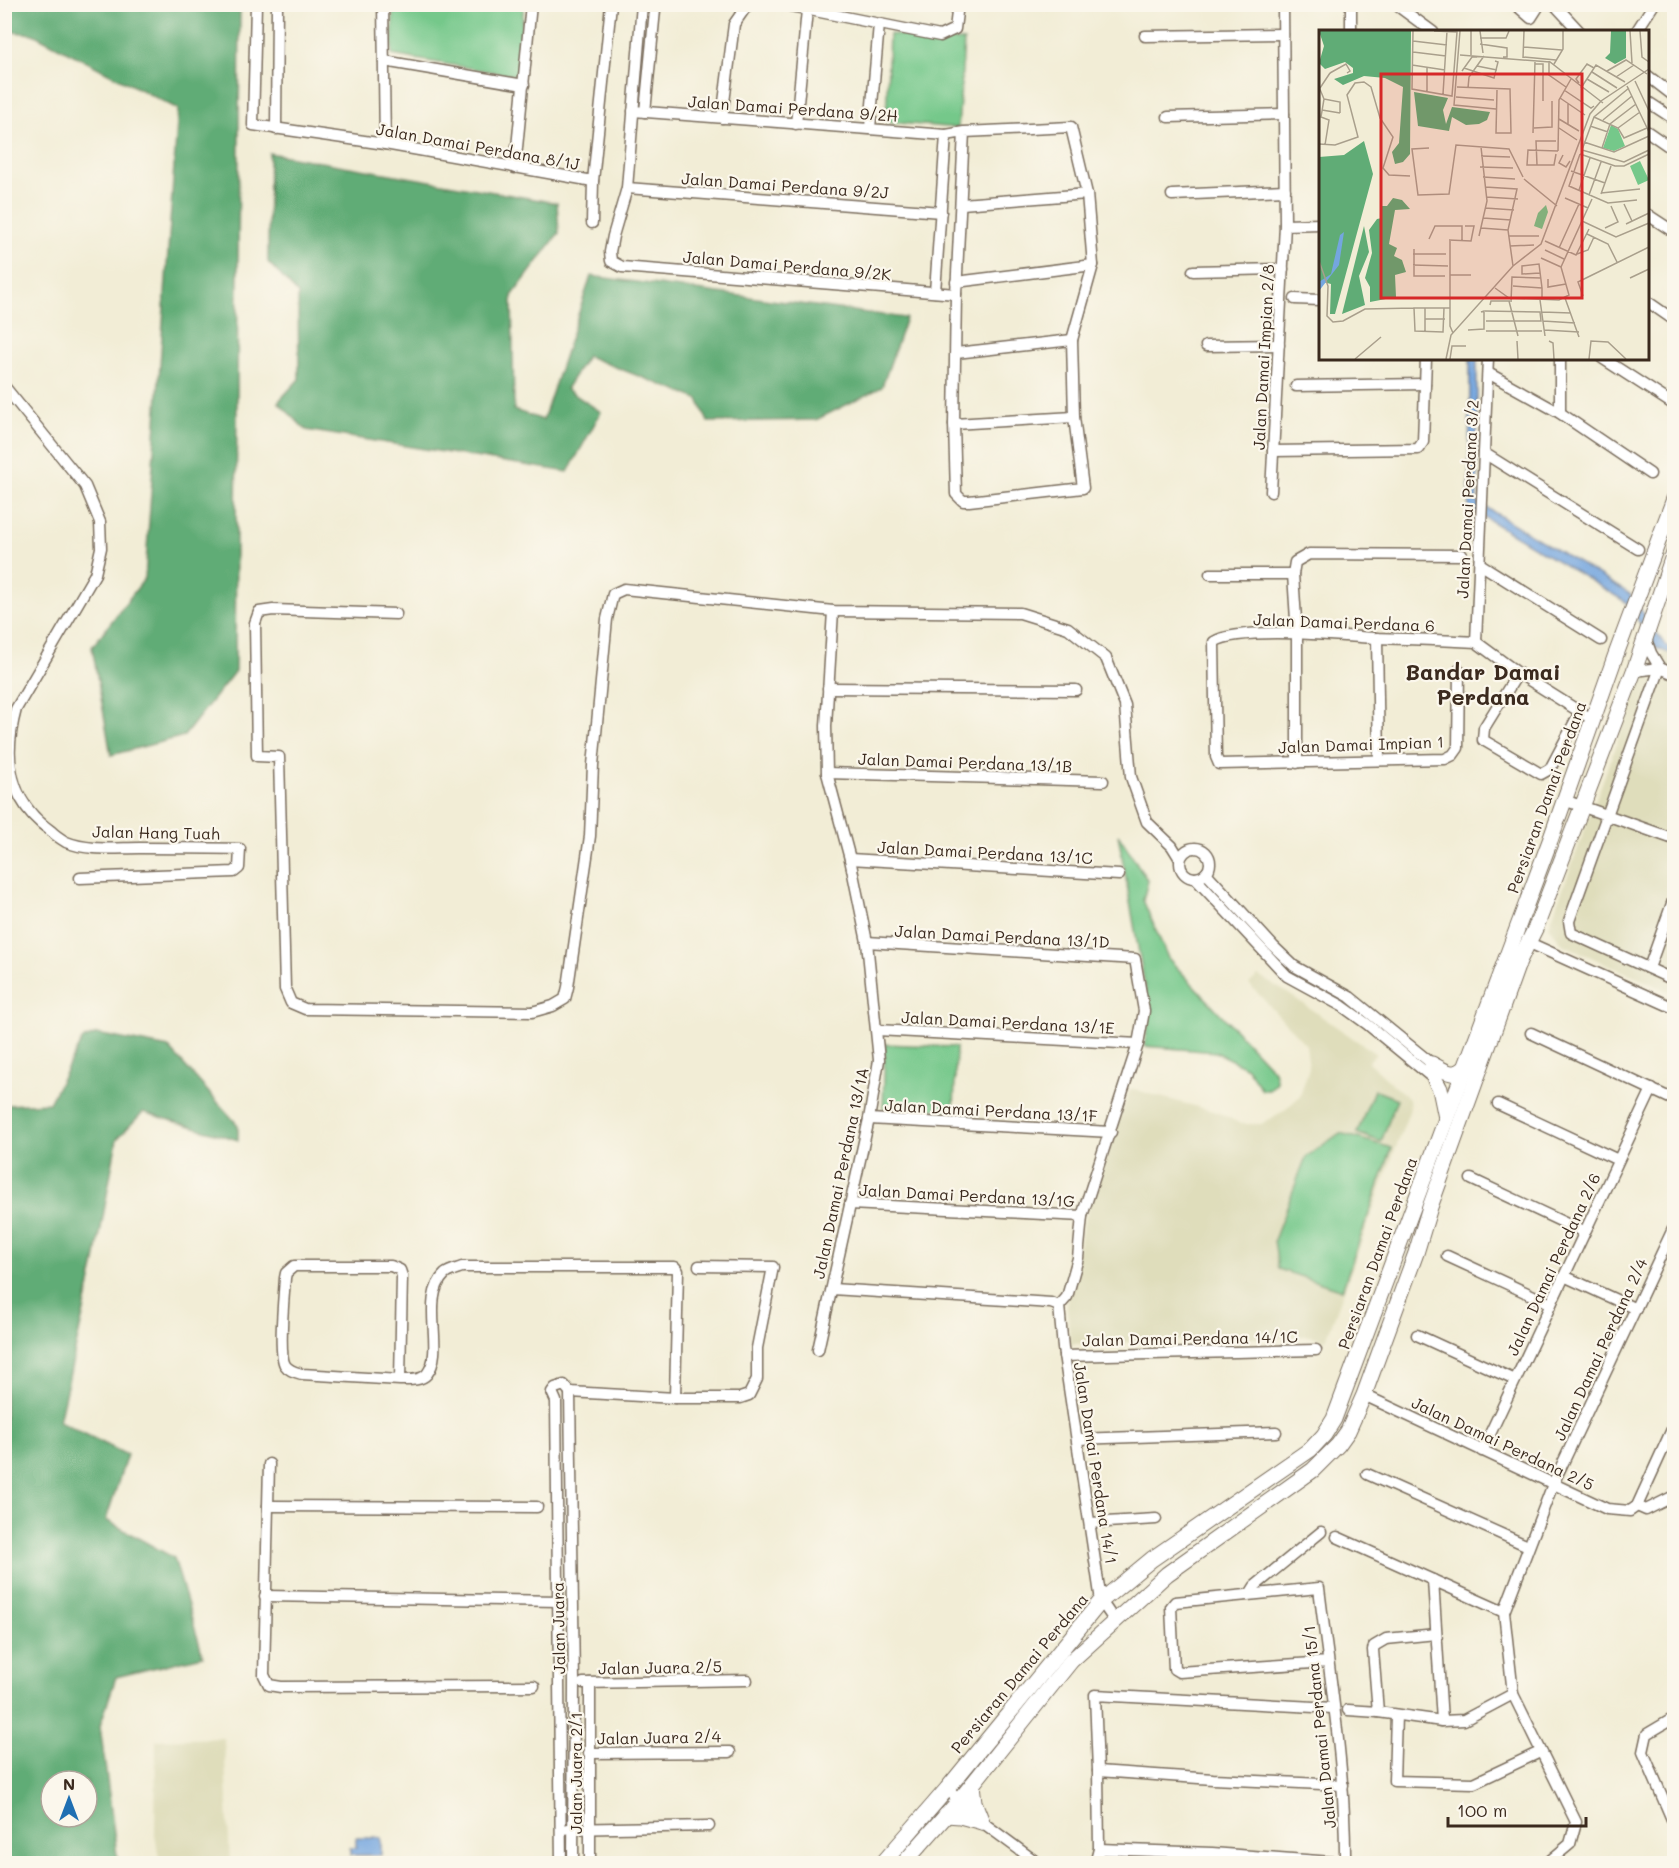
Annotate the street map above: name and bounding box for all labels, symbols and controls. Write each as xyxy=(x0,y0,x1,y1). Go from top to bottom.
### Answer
inset map xyxy=(1319,30,1649,360)
street label: Jalan Damai Perdana 9/2H xyxy=(687,90,899,126)
street label: Jalan Damai Perdana 8/1J xyxy=(375,118,582,174)
street label: Jalan Damai Perdana 9/2J xyxy=(681,167,890,203)
street label: Jalan Damai Perdana 9/2K xyxy=(682,245,892,285)
street label: Jalan Damai Impian 2/8 xyxy=(1248,263,1278,450)
street label: Jalan Damai Perdana 3/2 xyxy=(1451,399,1483,599)
street label: Jalan Damai Perdana 6 xyxy=(1253,608,1435,636)
district label: Bandar Damai Perdana xyxy=(1405,657,1561,711)
street label: Persiaran Damai Perdana xyxy=(1501,698,1591,896)
street label: Jalan Damai Impian 1 xyxy=(1278,731,1444,757)
street label: Jalan Damai Perdana 13/1B xyxy=(858,748,1072,776)
street label: Jalan Hang Tuah xyxy=(92,820,220,844)
street label: Jalan Damai Perdana 13/1C xyxy=(877,836,1093,868)
street label: Jalan Damai Perdana 13/1D xyxy=(894,920,1110,952)
street label: Jalan Damai Perdana 13/1E xyxy=(901,1006,1115,1038)
street label: Jalan Damai Perdana 13/1A xyxy=(807,1065,873,1281)
street label: Jalan Damai Perdana 13/1F xyxy=(884,1094,1098,1126)
street label: Persiaran Damai Perdana xyxy=(1332,1154,1422,1352)
street label: Jalan Damai Perdana 2/6 xyxy=(1501,1169,1605,1359)
street label: Jalan Damai Perdana 13/1G xyxy=(859,1179,1076,1211)
street label: Jalan Damai Perdana 2/4 xyxy=(1548,1254,1652,1444)
street label: Jalan Damai Perdana 14/1C xyxy=(1082,1326,1298,1350)
street label: Jalan Damai Perdana 14/1 xyxy=(1070,1360,1122,1566)
street label: Jalan Damai Perdana 2/5 xyxy=(1408,1391,1598,1495)
street label: Jalan Juara xyxy=(547,1582,569,1674)
street label: Persiaran Damai Perdana xyxy=(946,1589,1092,1757)
street label: Jalan Damai Perdana 15/1 xyxy=(1298,1624,1340,1830)
street label: Jalan Juara 2/5 xyxy=(598,1655,722,1679)
street label: Jalan Juara 2/1 xyxy=(565,1712,586,1834)
street label: Jalan Juara 2/4 xyxy=(597,1725,722,1749)
north arrow xyxy=(39,1769,99,1829)
text: N xyxy=(63,1773,75,1794)
scale bar xyxy=(1448,1790,1586,1828)
text: 100 m xyxy=(1457,1798,1507,1822)

